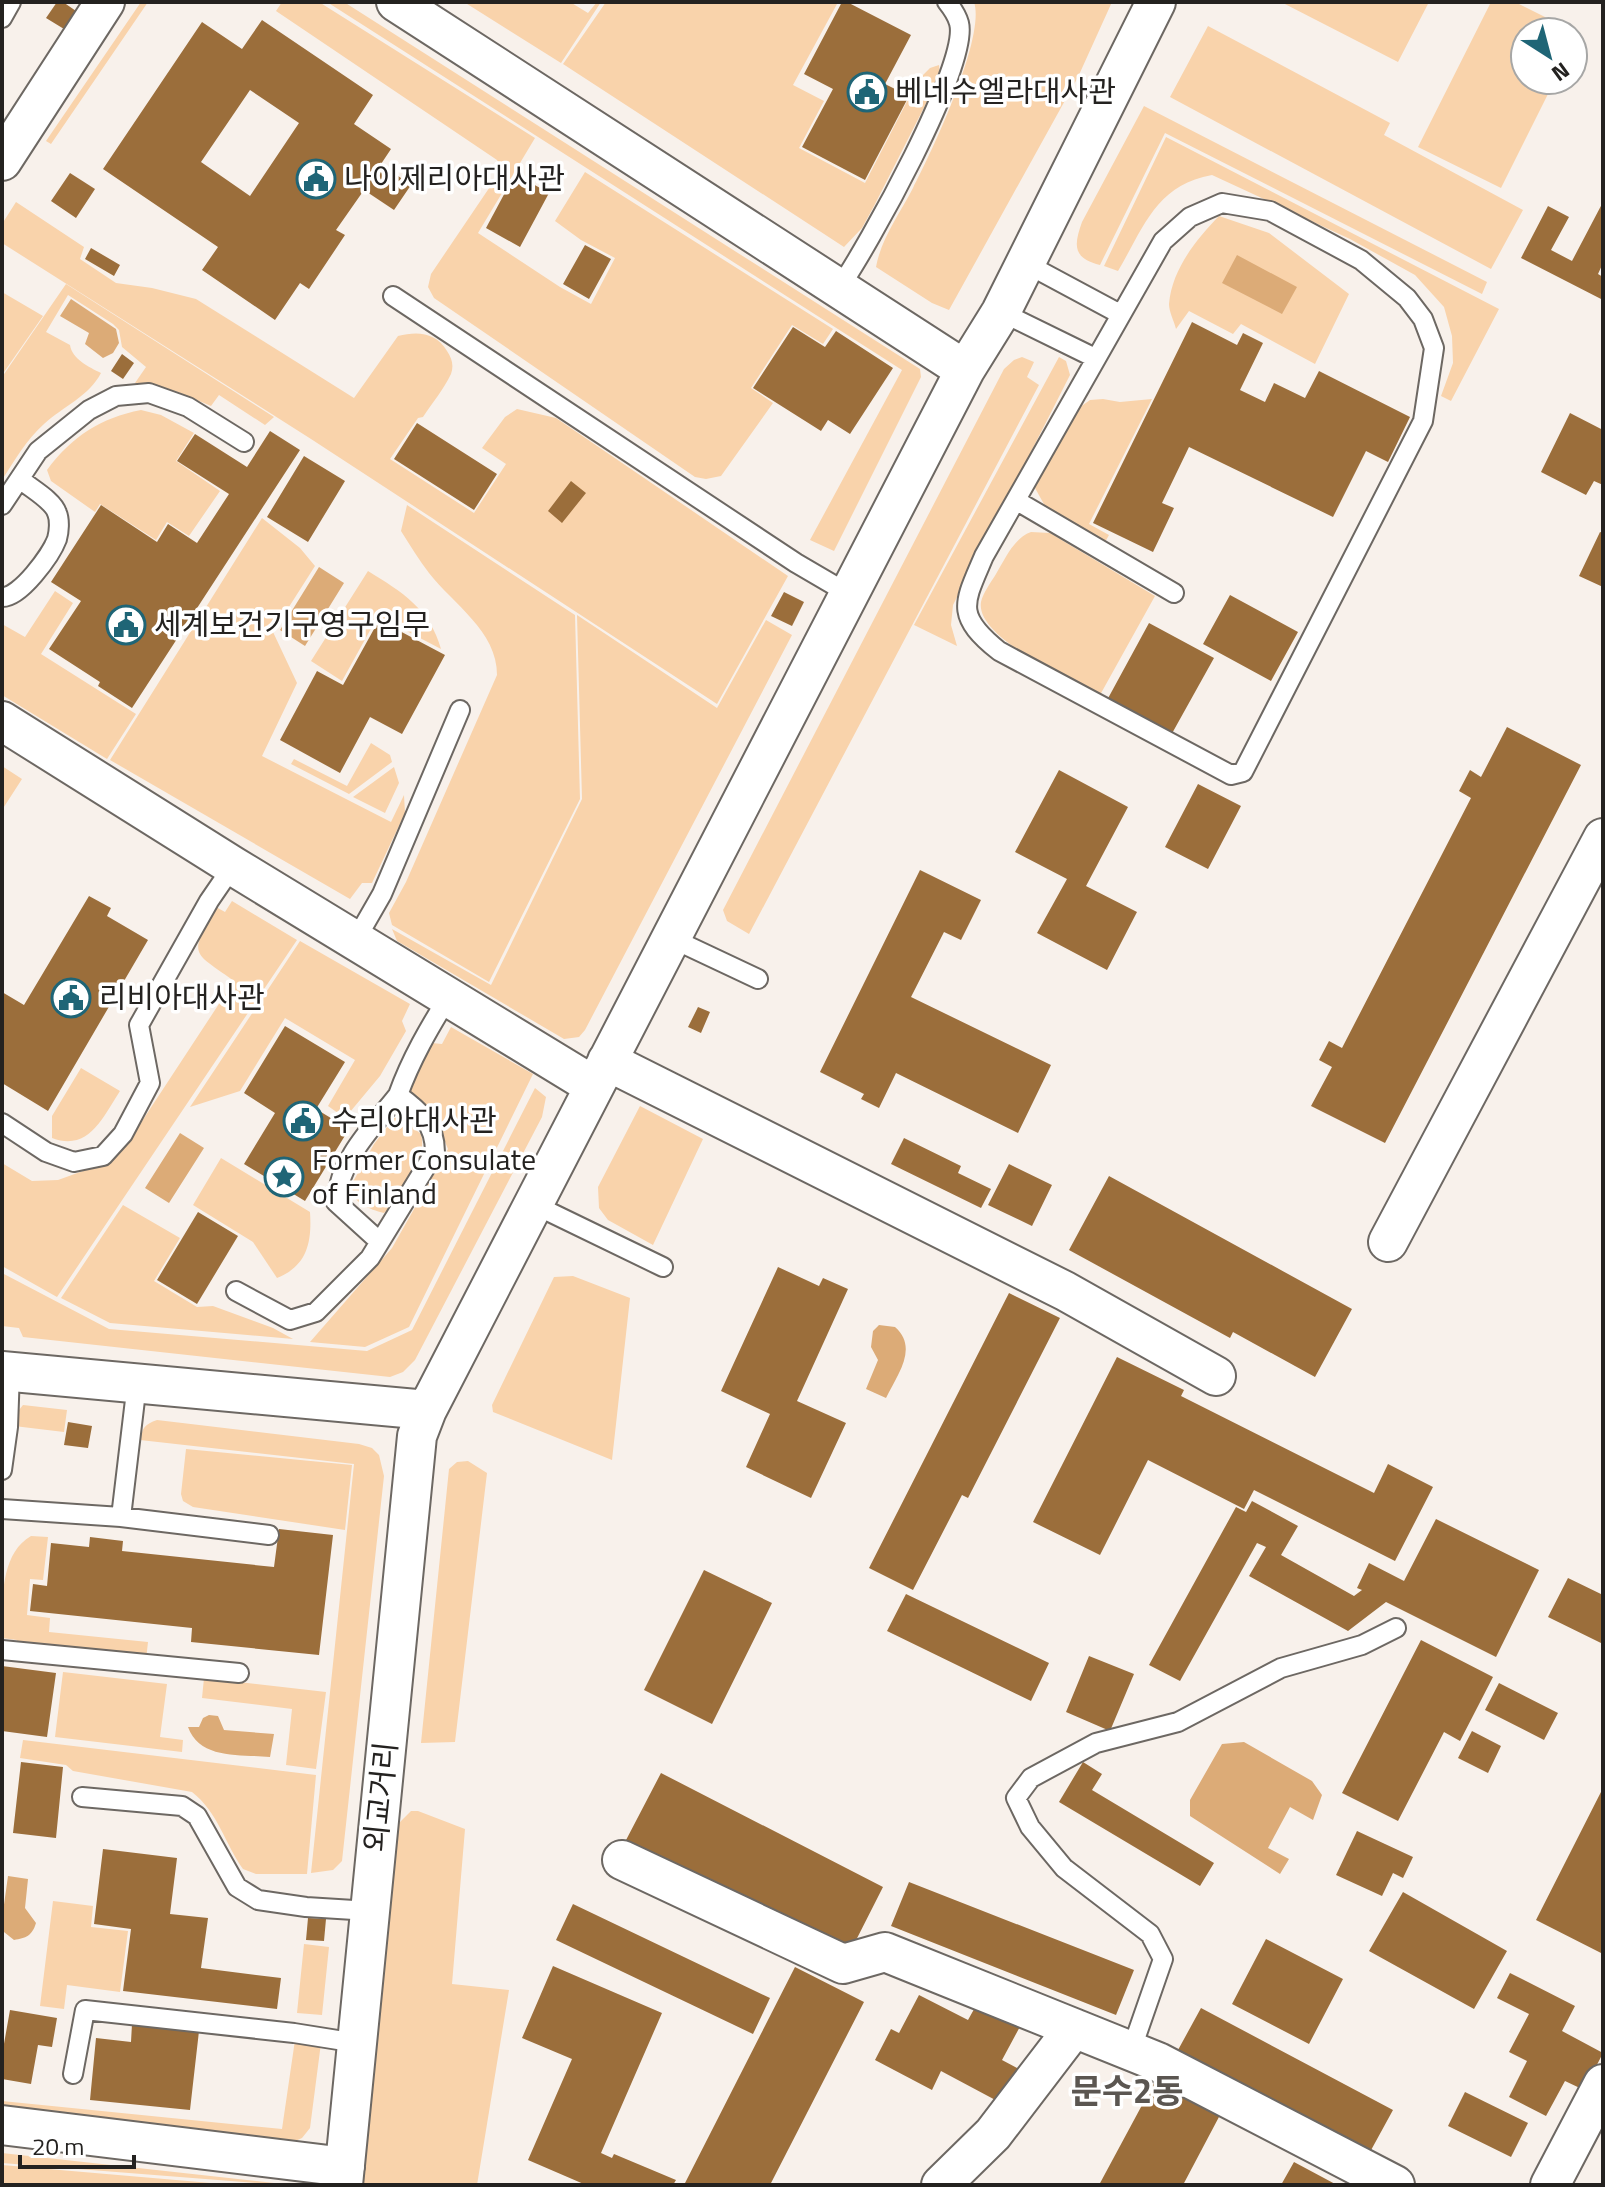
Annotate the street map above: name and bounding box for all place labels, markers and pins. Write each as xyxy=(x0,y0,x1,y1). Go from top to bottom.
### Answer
place label: 베네수엘라대사관 xyxy=(895,68,1116,114)
public building icon: 베네수엘라대사관 xyxy=(846,71,888,113)
place label: 나이제리아대사관 xyxy=(344,155,565,201)
public building icon: 나이제리아대사관 xyxy=(295,158,337,200)
place label: 세계보건기구영구임무 xyxy=(154,601,430,647)
public building icon: 세계보건기구영구임무 xyxy=(105,604,147,646)
place label: 리비아대사관 xyxy=(99,974,265,1020)
public building icon: 리비아대사관 xyxy=(50,977,92,1019)
place label: 수리아대사관 xyxy=(331,1097,497,1143)
public building icon: 수리아대사관 xyxy=(282,1100,324,1142)
place label: Former Consulate of Finland xyxy=(312,1136,536,1216)
place icon: Former Consulate of Finland xyxy=(263,1156,305,1198)

